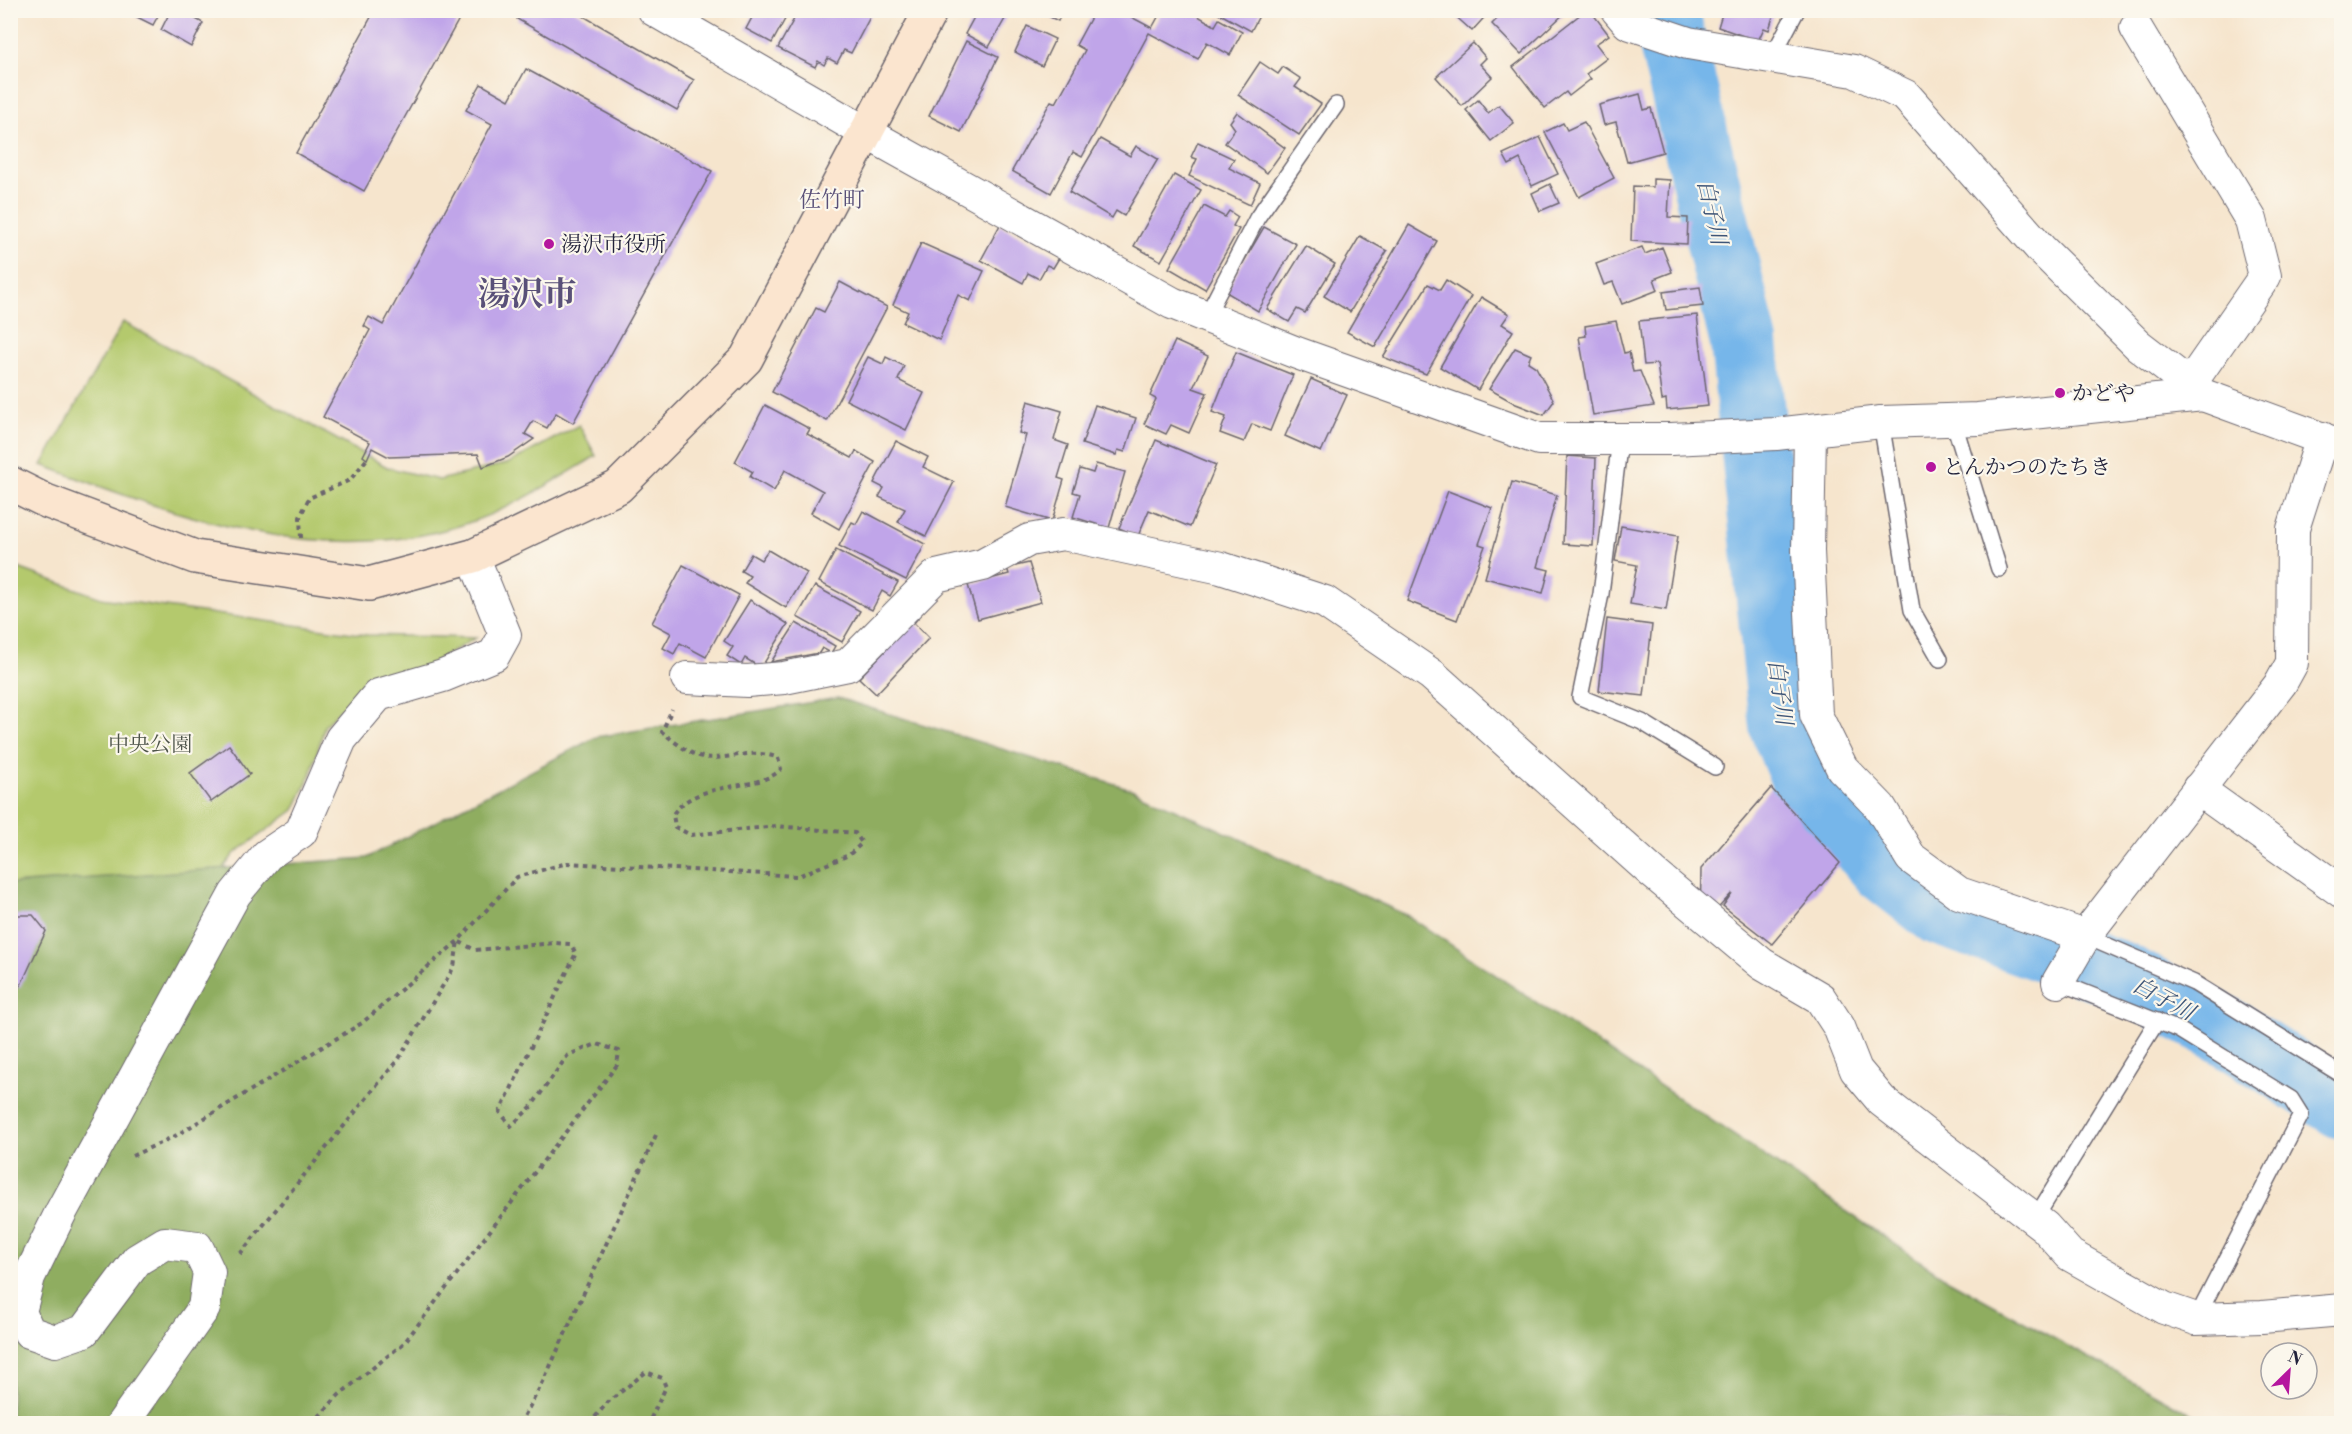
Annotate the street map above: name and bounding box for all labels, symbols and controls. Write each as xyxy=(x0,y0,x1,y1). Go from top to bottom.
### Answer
water label: 白子川 xyxy=(1691,177,1733,249)
district label: 佐竹町 xyxy=(799,187,865,214)
place label: 湯沢市役所 xyxy=(561,232,666,258)
marker: 湯沢市役所 xyxy=(542,237,556,251)
district label: 湯沢市 xyxy=(478,275,577,316)
place label: かどや xyxy=(2072,381,2135,407)
marker: かどや xyxy=(2053,386,2067,400)
place label: とんかつのたちき xyxy=(1943,455,2111,481)
marker: とんかつのたちき xyxy=(1924,460,1938,474)
water label: 白子川 xyxy=(1762,658,1798,729)
park label: 中央公園 xyxy=(108,732,192,758)
water label: 白子川 xyxy=(2128,972,2201,1028)
north arrow xyxy=(2259,1341,2319,1401)
text: N xyxy=(2285,1347,2305,1370)

